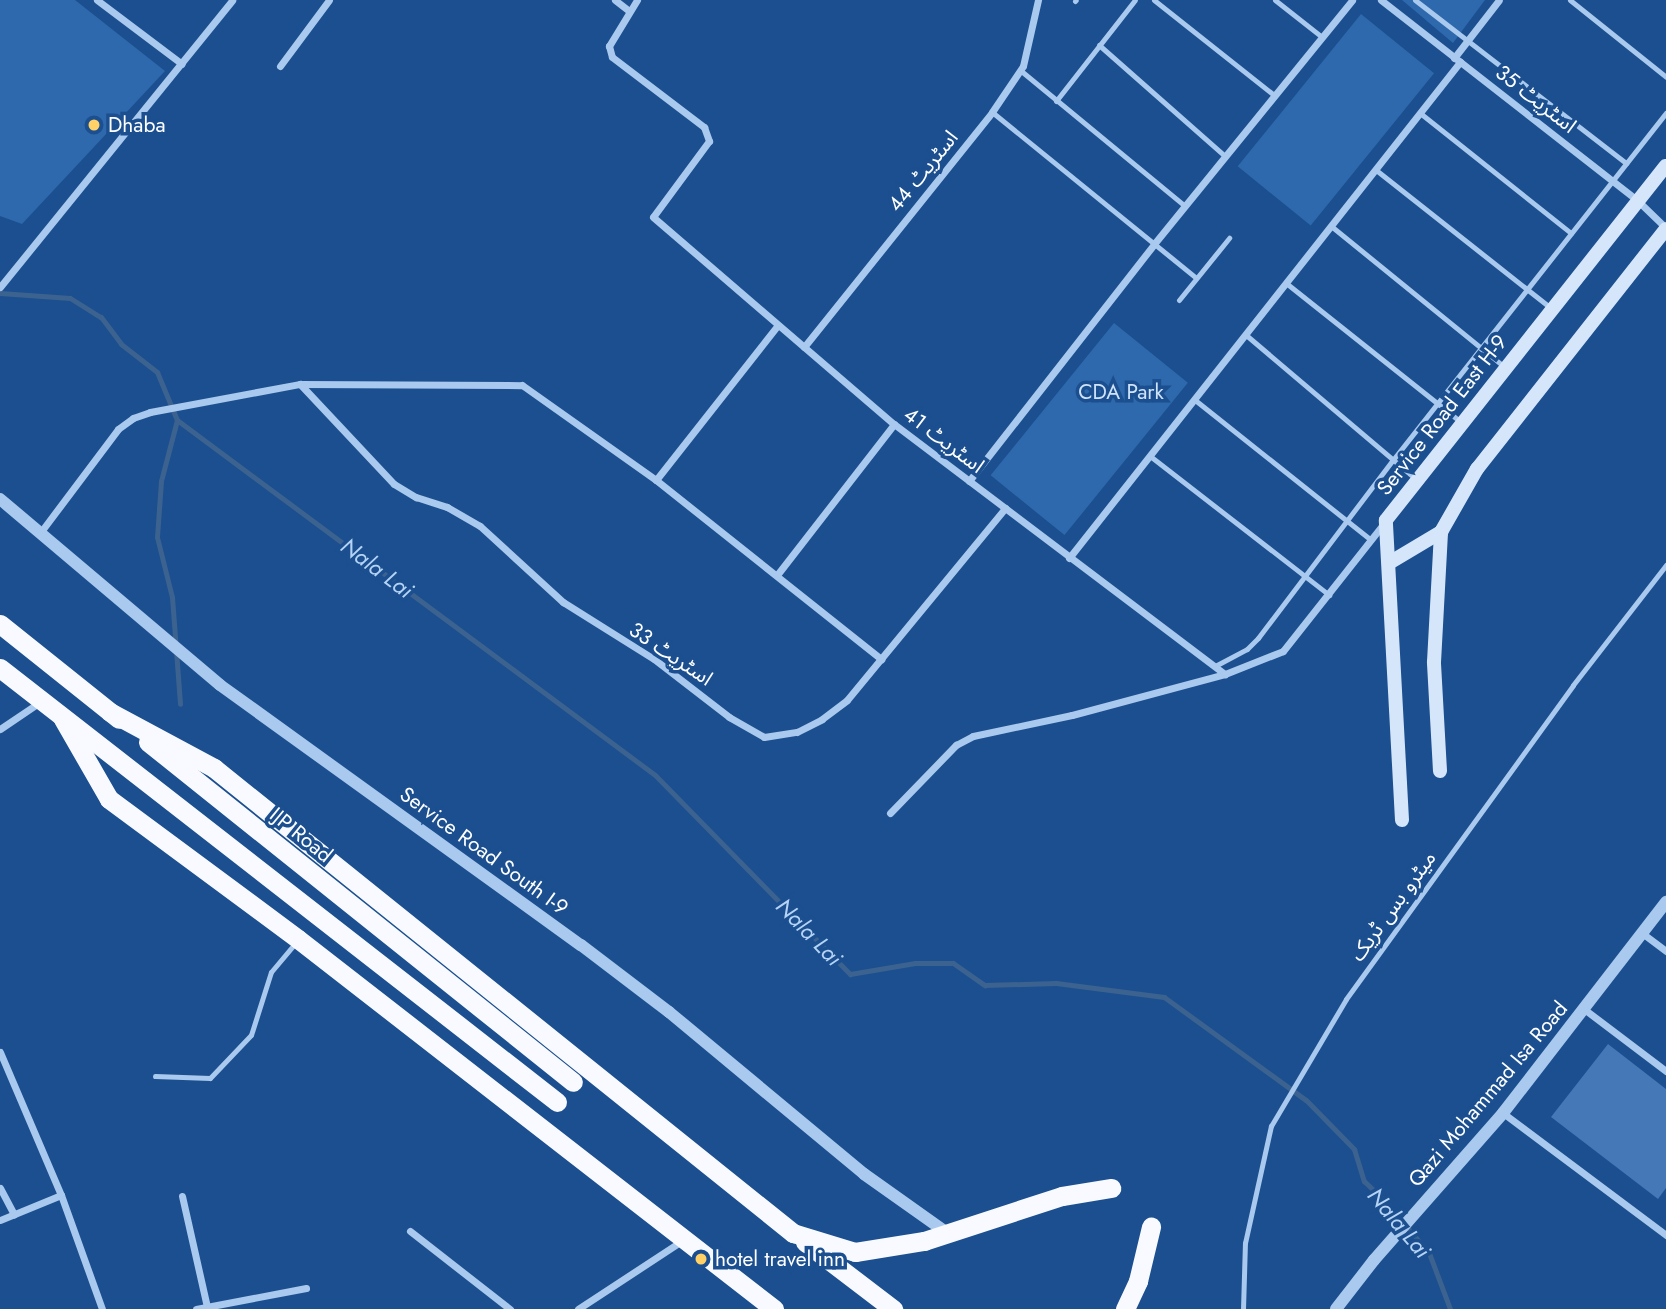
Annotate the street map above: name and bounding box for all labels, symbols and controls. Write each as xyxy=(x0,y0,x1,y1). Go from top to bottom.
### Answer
street label: اسٹریٹ 35 xyxy=(1490,60,1582,138)
place label: Dhaba xyxy=(108,112,165,138)
marker: Dhaba xyxy=(86,117,102,133)
street label: اسٹریٹ 44 xyxy=(883,125,963,217)
street label: Service Road East H-9 xyxy=(1372,330,1512,500)
park label: CDA Park xyxy=(1078,379,1164,405)
street label: اسٹریٹ 41 xyxy=(899,402,989,478)
water label: Nala Lai xyxy=(335,532,419,604)
street label: اسٹریٹ 33 xyxy=(624,617,718,691)
street label: Service Road South I-9 xyxy=(395,782,573,920)
street label: IJP Road xyxy=(265,802,337,868)
street label: میٹرو بس ٹریک xyxy=(1345,846,1441,966)
water label: Nala Lai xyxy=(770,892,848,972)
street label: Qazi Mohammad Isa Road xyxy=(1403,996,1573,1192)
water label: Nala Lai xyxy=(1362,1182,1436,1264)
place label: hotel travel inn xyxy=(715,1246,845,1272)
marker: hotel travel inn xyxy=(693,1251,709,1267)

